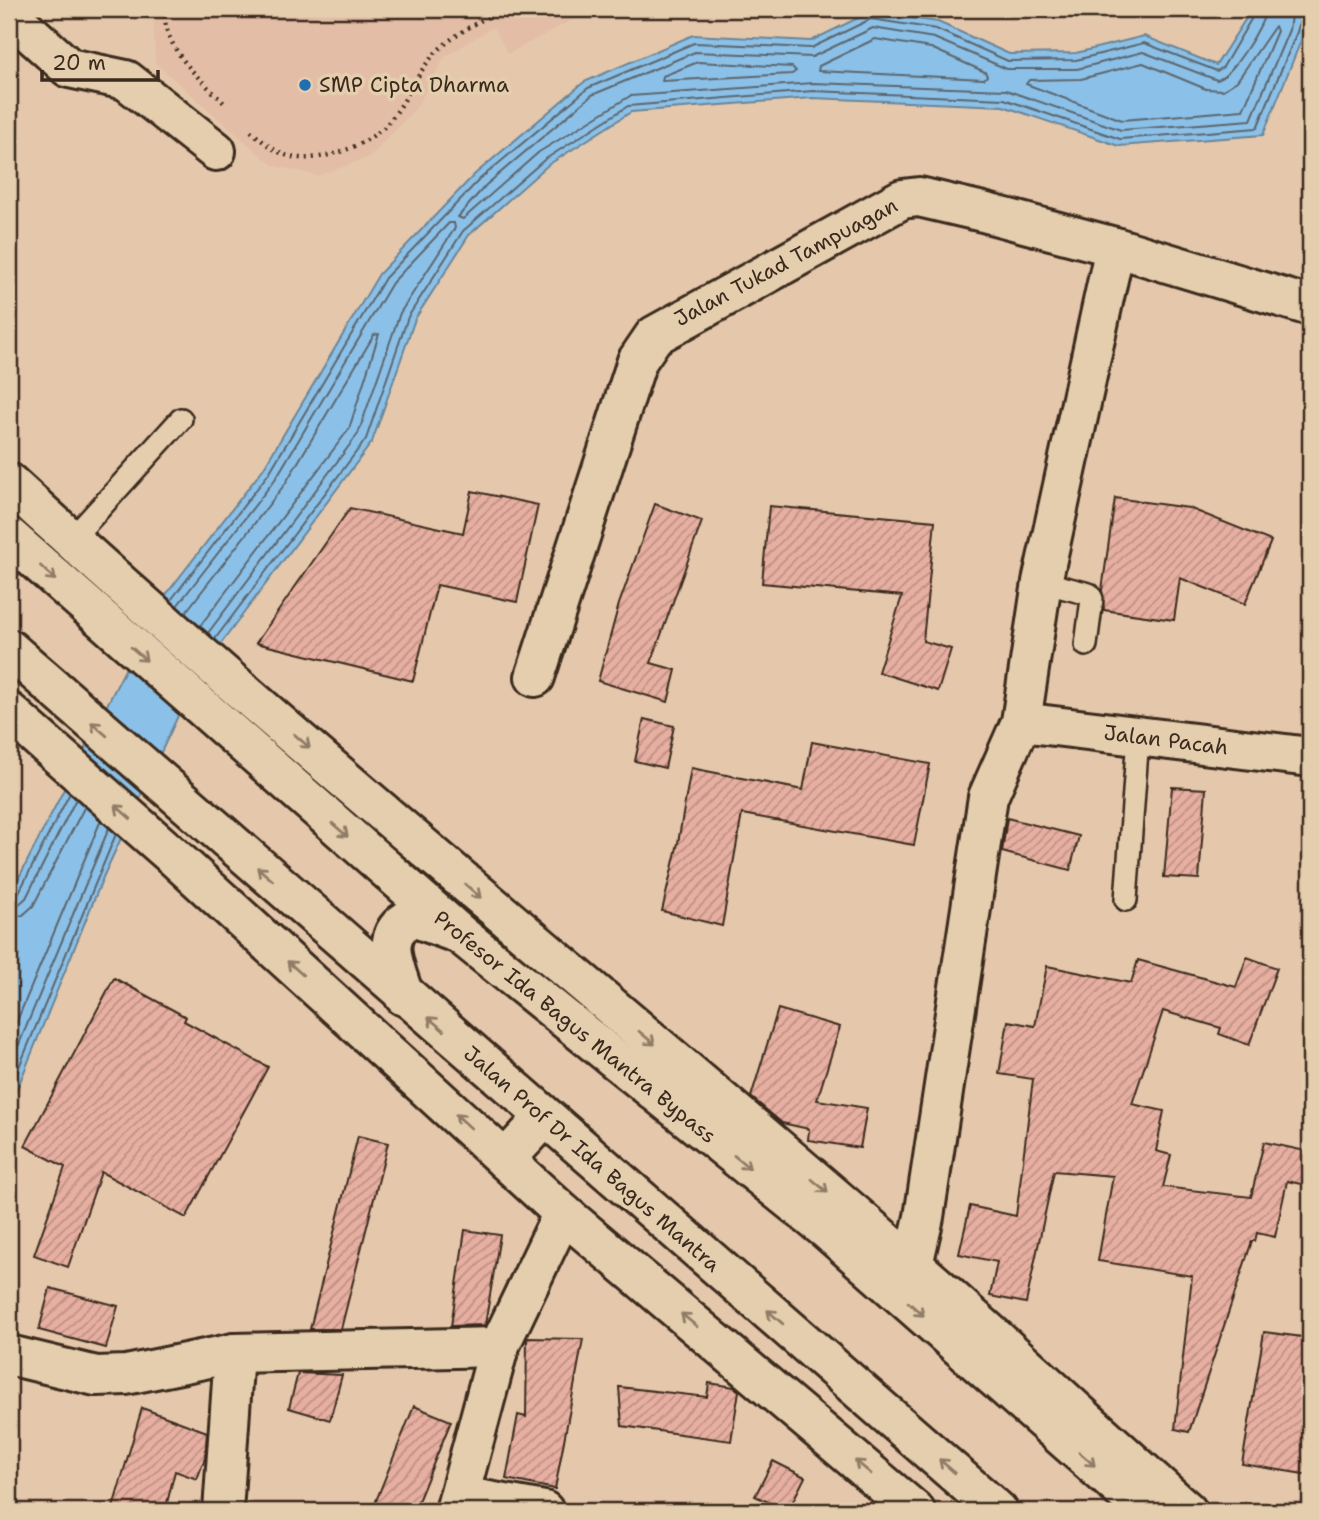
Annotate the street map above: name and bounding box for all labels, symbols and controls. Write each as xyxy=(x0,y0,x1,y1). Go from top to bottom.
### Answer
scale bar xyxy=(42,38,158,82)
text: 20 m xyxy=(52,49,106,77)
place label: SMP Cipta Dharma xyxy=(319,71,509,99)
marker: SMP Cipta Dharma xyxy=(297,77,313,93)
street label: Jalan Tukad Tampuagan xyxy=(670,191,903,333)
one-way arrow xyxy=(39,565,56,582)
one-way arrow xyxy=(129,646,147,662)
street label: Jalan Pacah xyxy=(1102,718,1230,762)
one-way arrow xyxy=(90,721,108,737)
one-way arrow xyxy=(293,733,311,749)
one-way arrow xyxy=(115,804,132,821)
one-way arrow xyxy=(331,822,349,838)
one-way arrow xyxy=(256,867,274,883)
one-way arrow xyxy=(464,883,482,899)
street label: Profesor Ida Bagus Mantra Bypass xyxy=(428,904,722,1150)
one-way arrow xyxy=(286,960,304,976)
one-way arrow xyxy=(428,1016,446,1032)
one-way arrow xyxy=(637,1030,655,1046)
street label: Jalan Prof Dr Ida Bagus Mantra xyxy=(458,1040,726,1278)
one-way arrow xyxy=(455,1113,472,1130)
one-way arrow xyxy=(733,1155,751,1170)
one-way arrow xyxy=(811,1177,829,1193)
one-way arrow xyxy=(907,1300,925,1316)
one-way arrow xyxy=(766,1309,784,1325)
one-way arrow xyxy=(681,1312,699,1328)
one-way arrow xyxy=(1078,1451,1096,1467)
one-way arrow xyxy=(854,1459,872,1475)
one-way arrow xyxy=(938,1459,956,1475)

